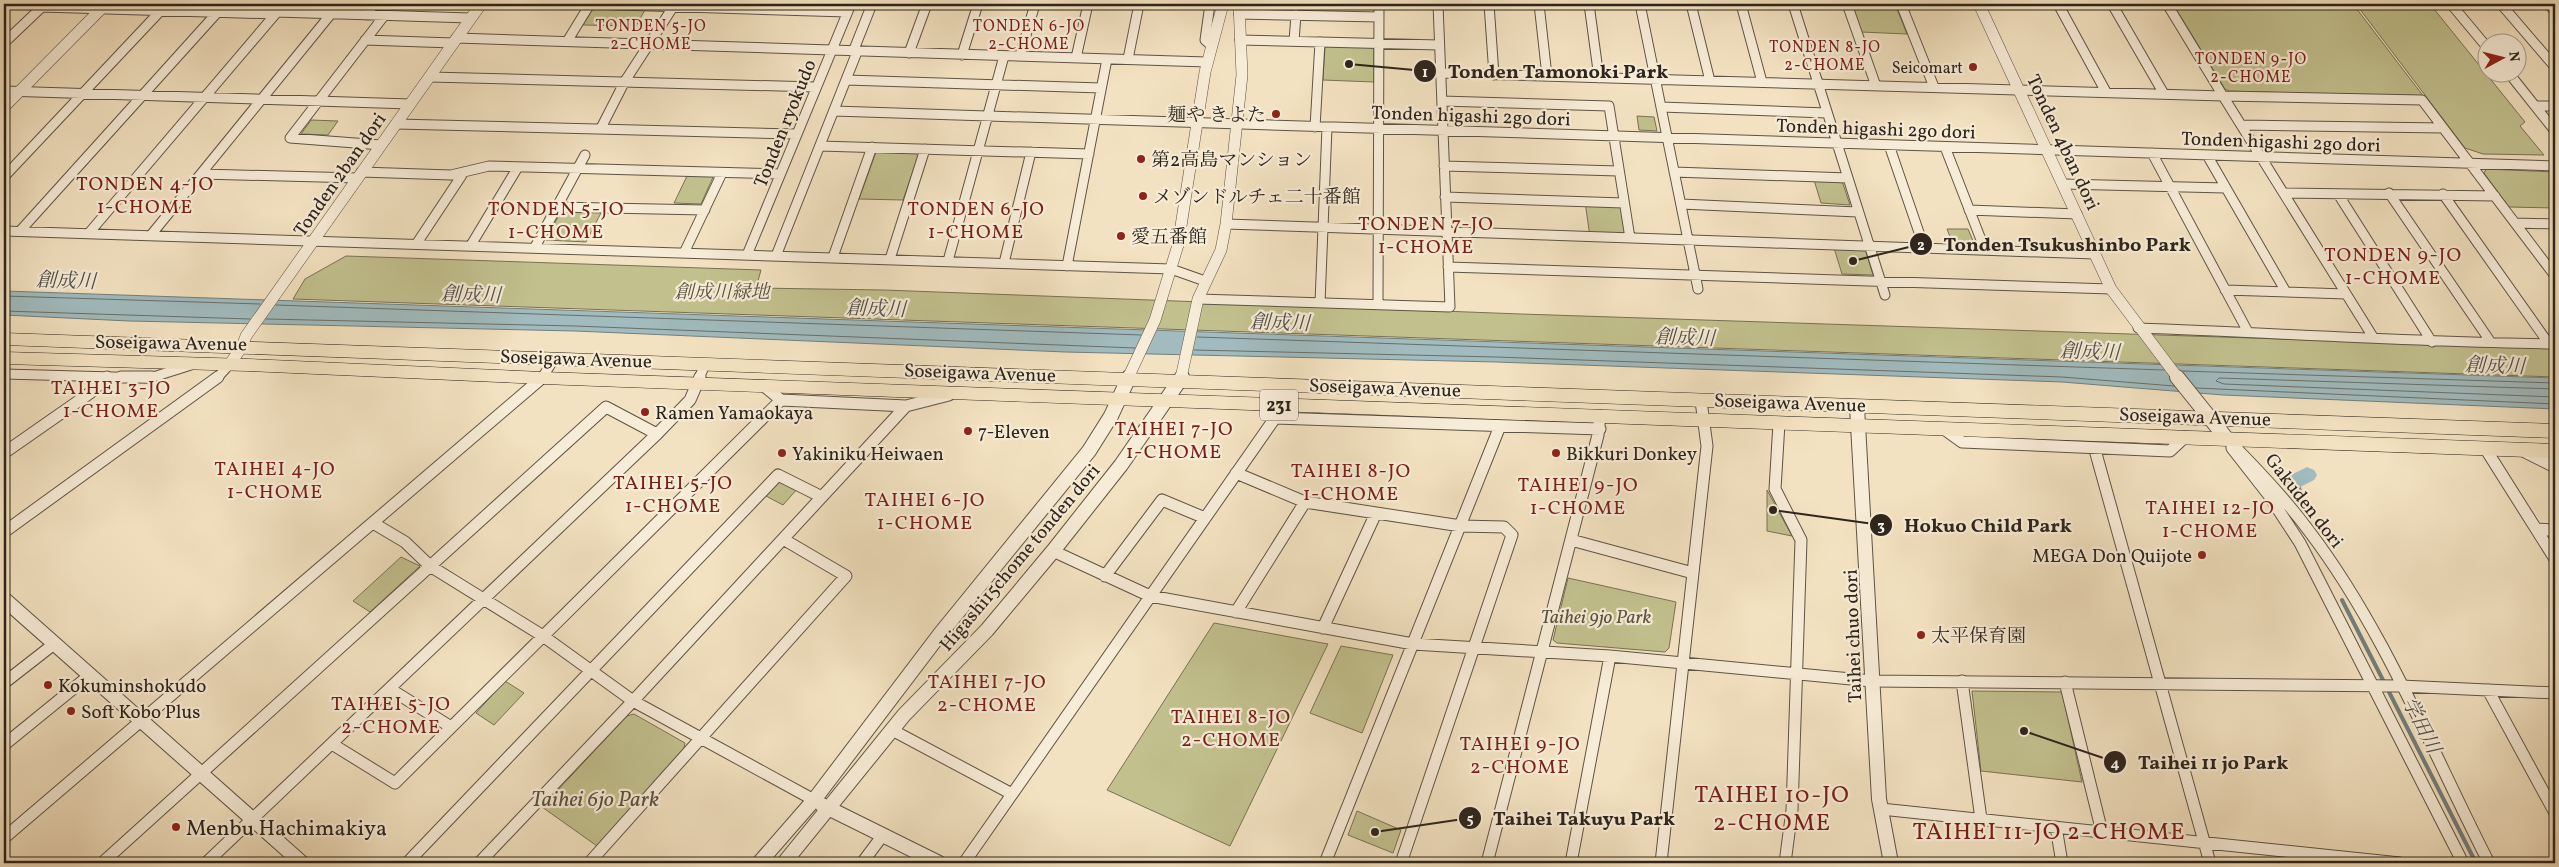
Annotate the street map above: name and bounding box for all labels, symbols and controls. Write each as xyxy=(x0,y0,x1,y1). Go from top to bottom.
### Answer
district label: TONDEN 5-JO 2-CHOME xyxy=(595,16,707,56)
district label: TONDEN 6-JO 2-CHOME xyxy=(973,16,1085,56)
north arrow xyxy=(2476,32,2526,82)
district label: TONDEN 8-JO 2-CHOME xyxy=(1769,37,1881,77)
district label: TONDEN 9-JO 2-CHOME xyxy=(2195,49,2307,89)
text: N xyxy=(2503,50,2523,63)
callout: Tonden Tamonoki Park xyxy=(1412,54,1678,89)
street label: Tonden ryokudo xyxy=(748,56,823,192)
place label: Seicomart xyxy=(1892,58,1963,80)
text: Tonden Tamonoki Park xyxy=(1448,59,1668,87)
marker: Seicomart xyxy=(1967,61,1979,73)
text: 1 xyxy=(1422,63,1428,84)
street label: Tonden 4ban dori xyxy=(2019,71,2105,215)
street label: Tonden higashi 2go dori xyxy=(1371,101,1571,133)
place label: 麺や きよた xyxy=(1167,103,1266,129)
street label: Tonden 2ban dori xyxy=(288,108,393,242)
marker: 麺や きよた xyxy=(1270,108,1282,120)
street label: Tonden higashi 2go dori xyxy=(1776,114,1976,146)
street label: Tonden higashi 2go dori xyxy=(2181,127,2381,159)
place label: 第2高島マンション xyxy=(1151,148,1312,174)
marker: 第2高島マンション xyxy=(1135,153,1147,165)
district label: TONDEN 4-JO 1-CHOME xyxy=(76,171,214,222)
place label: メゾンドルチェ二十番館 xyxy=(1153,185,1361,211)
marker: メゾンドルチェ二十番館 xyxy=(1137,190,1149,202)
district label: TONDEN 5-JO 1-CHOME xyxy=(488,196,624,247)
district label: TONDEN 6-JO 1-CHOME xyxy=(907,196,1045,247)
district label: TONDEN 7-JO 1-CHOME xyxy=(1358,211,1494,262)
place label: 愛五番館 xyxy=(1131,225,1207,251)
callout: Tonden Tsukushinbo Park xyxy=(1908,227,2201,262)
marker: 愛五番館 xyxy=(1115,230,1127,242)
text: Tonden Tsukushinbo Park xyxy=(1943,232,2191,260)
text: 2 xyxy=(1917,236,1925,257)
district label: TONDEN 9-JO 1-CHOME xyxy=(2324,242,2462,293)
water label: 創成川 xyxy=(35,267,98,297)
park label: 創成川緑地 xyxy=(674,280,771,306)
water label: 創成川 xyxy=(440,281,503,311)
water label: 創成川 xyxy=(845,295,908,325)
water label: 創成川 xyxy=(1249,309,1312,339)
water label: 創成川 xyxy=(1654,324,1717,354)
street label: Soseigawa Avenue xyxy=(95,330,247,358)
water label: 創成川 xyxy=(2059,338,2122,368)
street label: Soseigawa Avenue xyxy=(499,344,652,376)
water label: 創成川 xyxy=(2464,352,2527,382)
street label: Soseigawa Avenue xyxy=(903,358,1056,390)
street label: Soseigawa Avenue xyxy=(1308,373,1461,405)
district label: TAIHEI 3-JO 1-CHOME xyxy=(51,375,171,426)
street label: Soseigawa Avenue xyxy=(1713,388,1866,420)
road number: 231 xyxy=(1260,390,1298,420)
place label: Ramen Yamaokaya xyxy=(655,401,813,427)
street label: Soseigawa Avenue xyxy=(2118,402,2271,434)
marker: Ramen Yamaokaya xyxy=(639,406,651,418)
district label: TAIHEI 7-JO 1-CHOME xyxy=(1114,416,1234,467)
place label: 7-Eleven xyxy=(978,420,1050,446)
marker: 7-Eleven xyxy=(962,425,974,437)
place label: Yakiniku Heiwaen xyxy=(792,442,944,468)
place label: Bikkuri Donkey xyxy=(1566,442,1697,468)
marker: Yakiniku Heiwaen xyxy=(776,447,788,459)
marker: Bikkuri Donkey xyxy=(1550,447,1562,459)
street label: Gakuden dori xyxy=(2258,448,2349,554)
district label: TAIHEI 4-JO 1-CHOME xyxy=(214,456,336,507)
district label: TAIHEI 8-JO 1-CHOME xyxy=(1291,458,1411,509)
street label: Higashi15chome tonden dori xyxy=(934,459,1107,658)
district label: TAIHEI 5-JO 1-CHOME xyxy=(613,470,733,521)
district label: TAIHEI 9-JO 1-CHOME xyxy=(1517,472,1639,523)
district label: TAIHEI 6-JO 1-CHOME xyxy=(865,487,985,538)
district label: TAIHEI 12-JO 1-CHOME xyxy=(2145,495,2275,546)
callout: Hokuo Child Park xyxy=(1869,507,2082,542)
text: Hokuo Child Park xyxy=(1904,513,2072,541)
text: 3 xyxy=(1877,516,1885,537)
place label: MEGA Don Quijote xyxy=(2032,544,2192,570)
marker: MEGA Don Quijote xyxy=(2196,549,2208,561)
street label: Taihei chuo dori xyxy=(1839,569,1869,703)
park label: Taihei 9jo Park xyxy=(1541,605,1652,631)
place label: 太平保育園 xyxy=(1931,624,2026,650)
marker: 太平保育園 xyxy=(1915,629,1927,641)
district label: TAIHEI 7-JO 2-CHOME xyxy=(927,669,1047,720)
place label: Kokuminshokudo xyxy=(58,674,206,700)
marker: Kokuminshokudo xyxy=(42,679,54,691)
district label: TAIHEI 5-JO 2-CHOME xyxy=(331,691,451,742)
water label: 学田川 xyxy=(2394,693,2447,761)
place label: Soft Kobo Plus xyxy=(81,700,200,726)
district label: TAIHEI 8-JO 2-CHOME xyxy=(1171,704,1291,755)
marker: Soft Kobo Plus xyxy=(65,705,77,717)
district label: TAIHEI 9-JO 2-CHOME xyxy=(1459,731,1581,782)
callout: Taihei 11 jo Park xyxy=(2103,745,2298,780)
text: Taihei 11 jo Park xyxy=(2138,750,2288,778)
text: 4 xyxy=(2110,754,2120,775)
district label: TAIHEI 10-JO 2-CHOME xyxy=(1694,779,1850,841)
park label: Taihei 6jo Park xyxy=(531,785,659,816)
callout: Taihei Takuyu Park xyxy=(1458,801,1685,836)
text: Taihei Takuyu Park xyxy=(1493,806,1675,834)
text: 5 xyxy=(1466,809,1474,830)
place label: Menbu Hachimakiya xyxy=(186,814,387,845)
district label: TAIHEI 11-JO 2-CHOME xyxy=(1912,816,2186,850)
marker: Menbu Hachimakiya xyxy=(170,821,182,833)

